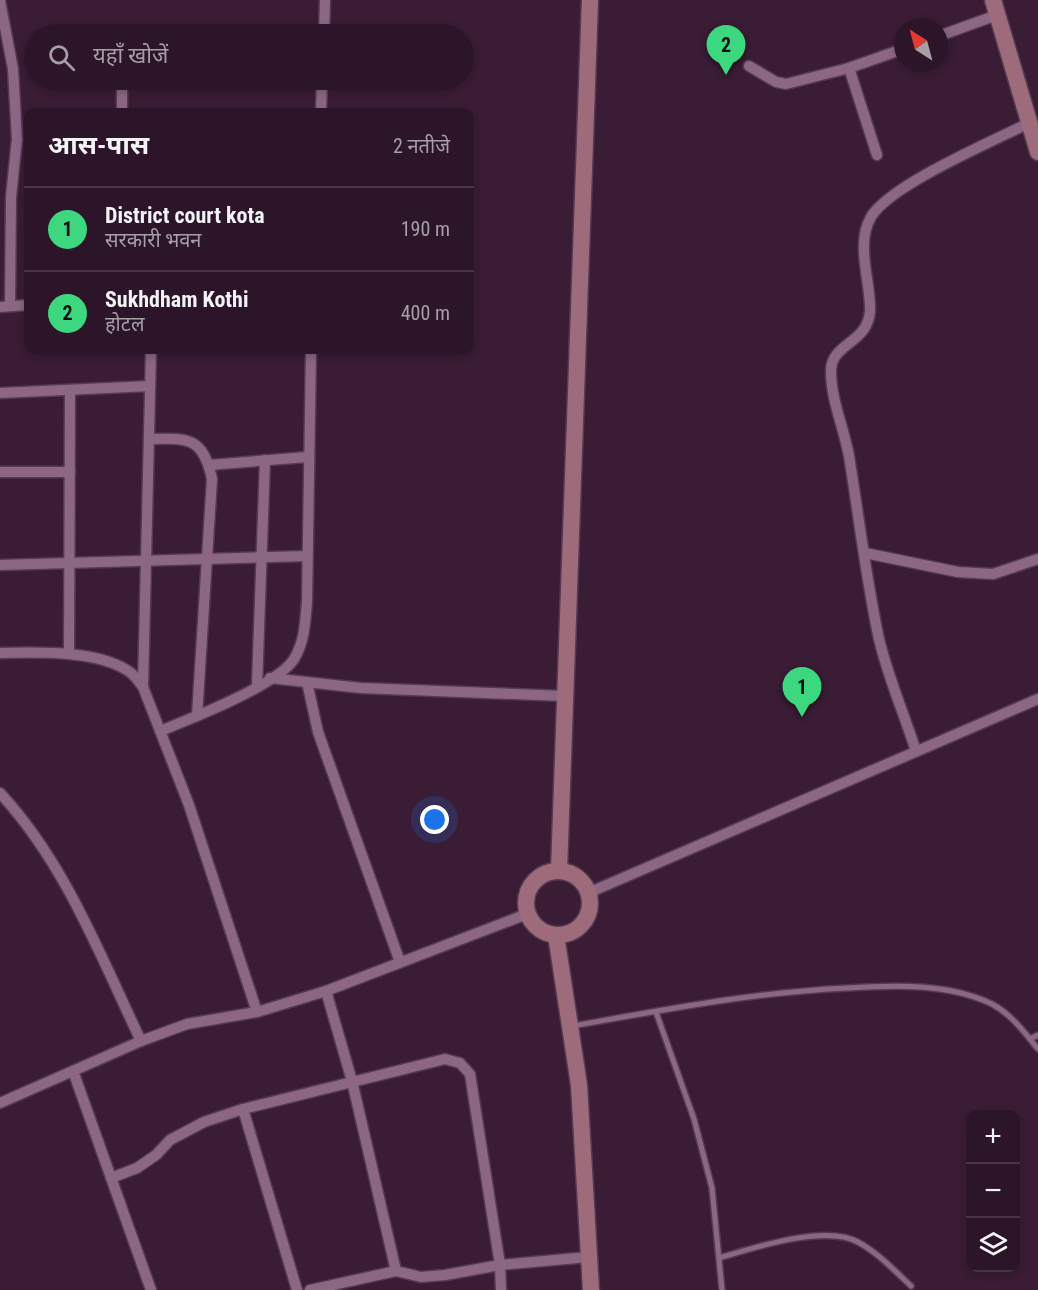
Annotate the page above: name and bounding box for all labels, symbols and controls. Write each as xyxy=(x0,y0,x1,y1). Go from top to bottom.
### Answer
north arrow xyxy=(894,18,948,72)
search box xyxy=(24,24,474,90)
pin: 2 xyxy=(706,26,746,75)
icon: search xyxy=(45,41,78,74)
text: यहाँ खोजें xyxy=(93,43,168,68)
text: आस-पास xyxy=(48,130,149,160)
text: 2 नतीजे xyxy=(393,134,450,158)
text: District court kota xyxy=(105,203,265,228)
text: 1 xyxy=(62,217,73,241)
text: 190 m xyxy=(401,217,450,241)
text: सरकारी भवन xyxy=(105,228,201,252)
text: Sukhdham Kothi xyxy=(105,287,248,312)
text: 2 xyxy=(62,301,73,325)
text: 400 m xyxy=(401,301,450,325)
text: होटल xyxy=(105,312,144,336)
pin: 1 xyxy=(782,668,822,717)
your location xyxy=(420,805,449,834)
map controls xyxy=(966,1110,1020,1272)
button: + xyxy=(966,1110,1020,1164)
button: − xyxy=(966,1164,1020,1218)
button: layers xyxy=(966,1218,1020,1272)

